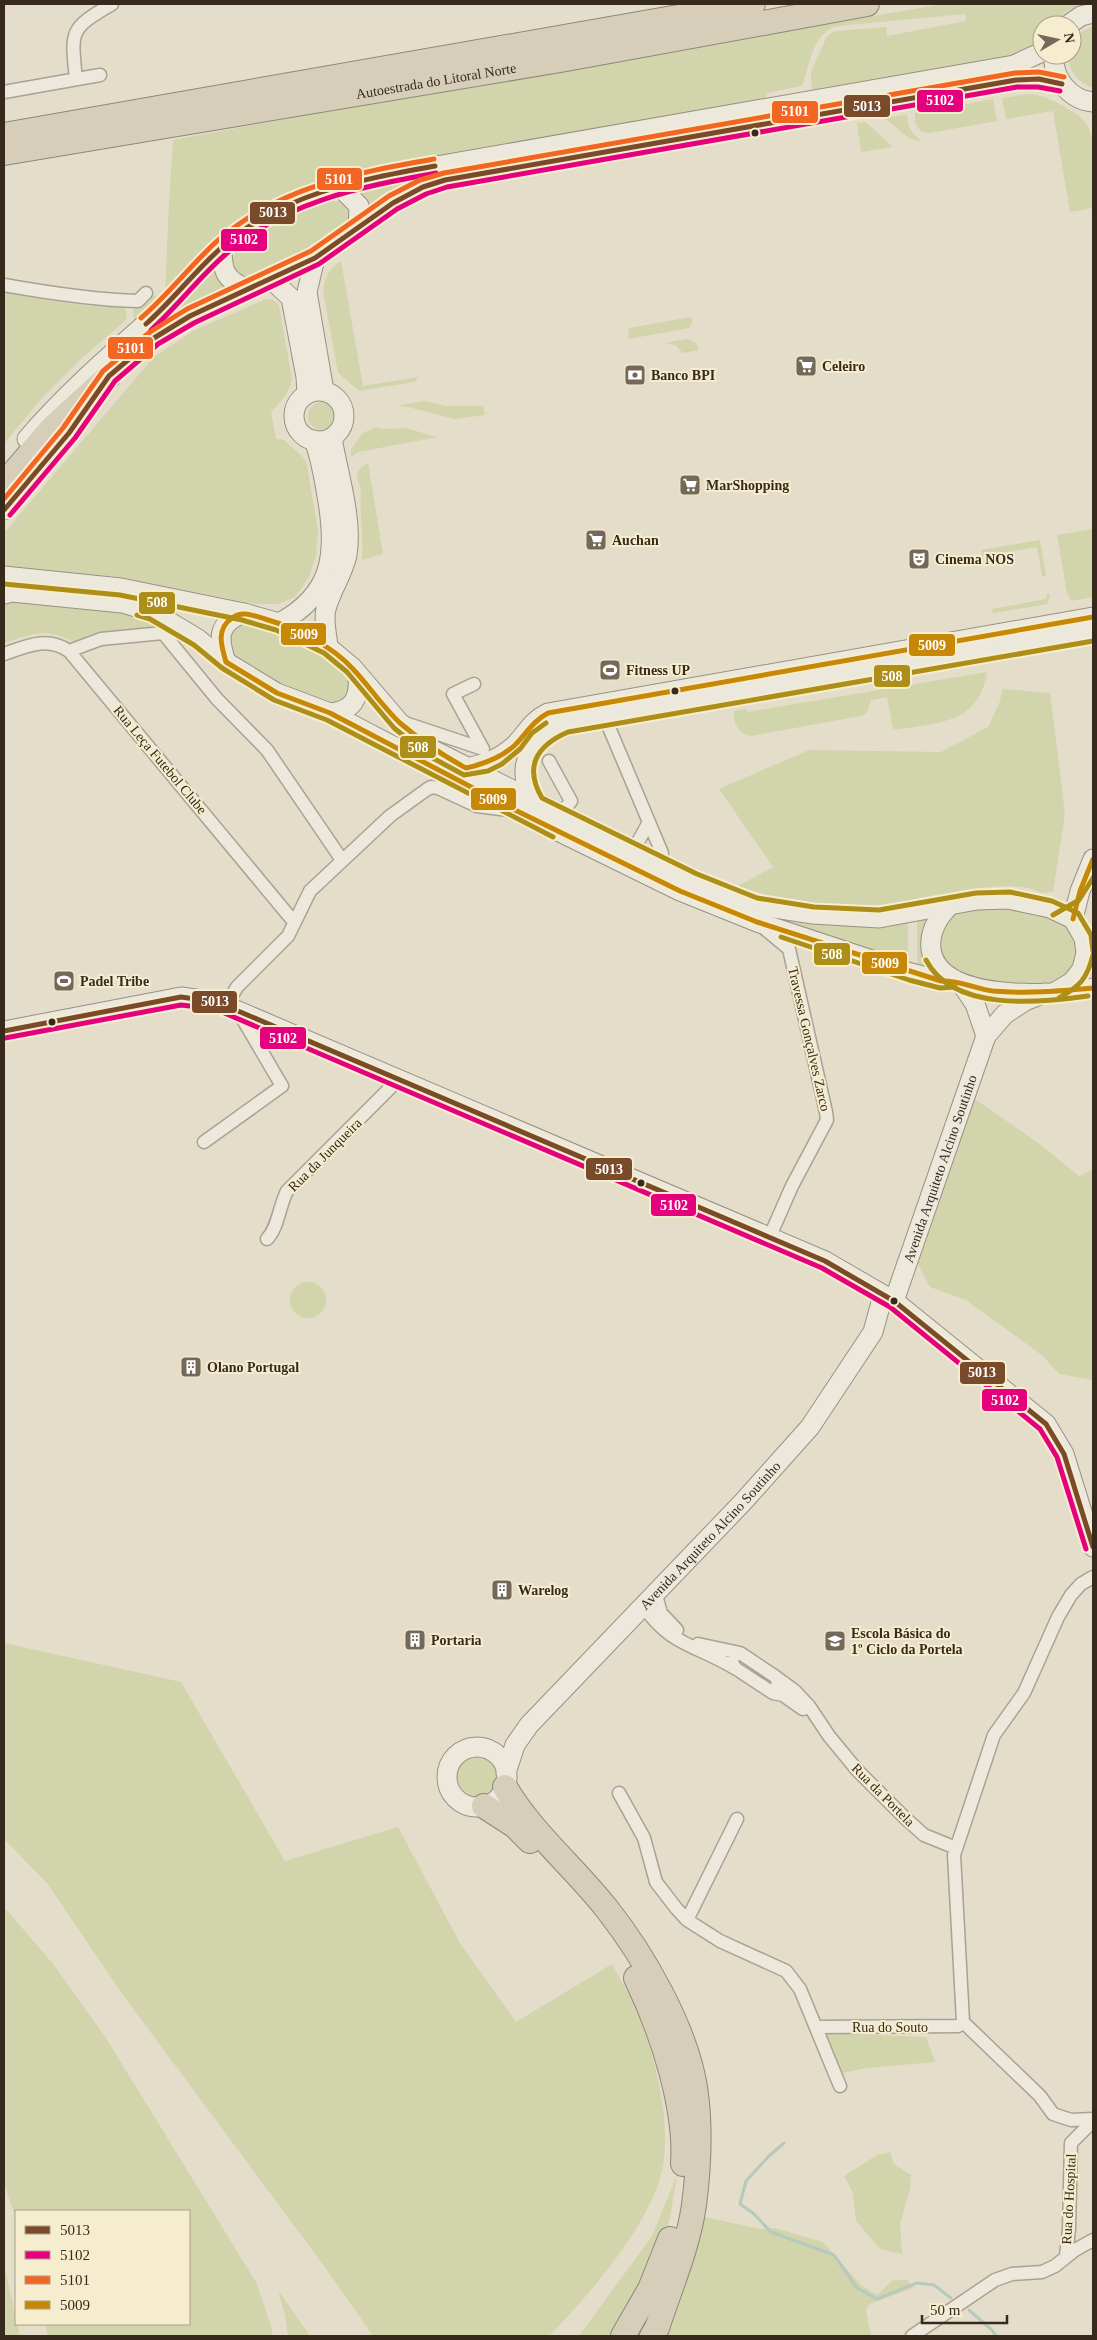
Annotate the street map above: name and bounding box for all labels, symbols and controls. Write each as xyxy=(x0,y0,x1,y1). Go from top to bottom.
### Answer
north arrow xyxy=(1032,15,1082,65)
text: N xyxy=(1061,32,1078,44)
street label: Autoestrada do Litoral Norte xyxy=(355,60,517,102)
line badge: 5102 xyxy=(916,89,964,113)
text: 5102 xyxy=(926,93,954,108)
line badge: 5013 xyxy=(843,94,891,118)
text: 5013 xyxy=(853,99,881,114)
line badge: 5101 xyxy=(771,100,819,124)
text: 5101 xyxy=(781,104,809,119)
unlabelled marker xyxy=(750,128,760,138)
line badge: 5101 xyxy=(316,167,363,191)
text: 5101 xyxy=(325,172,353,187)
line badge: 5013 xyxy=(249,201,296,225)
text: 5013 xyxy=(259,205,287,220)
line badge: 5102 xyxy=(220,228,268,252)
text: 5102 xyxy=(230,232,258,247)
line badge: 5101 xyxy=(107,336,154,360)
text: 5101 xyxy=(117,341,145,356)
supermarket icon: Celeiro xyxy=(794,354,818,378)
place label: Celeiro xyxy=(822,359,865,374)
bank icon: Banco BPI xyxy=(623,363,647,387)
place label: Banco BPI xyxy=(651,368,715,383)
supermarket icon: MarShopping xyxy=(678,473,702,497)
place label: MarShopping xyxy=(706,478,789,493)
supermarket icon: Auchan xyxy=(584,528,608,552)
place label: Auchan xyxy=(612,533,659,548)
theatre icon: Cinema NOS xyxy=(907,547,931,571)
place label: Cinema NOS xyxy=(935,552,1014,567)
line badge: 508 xyxy=(138,591,176,615)
text: 508 xyxy=(147,595,168,610)
line badge: 5009 xyxy=(280,622,327,646)
text: 5009 xyxy=(290,627,318,642)
line badge: 5009 xyxy=(908,633,956,657)
text: 5009 xyxy=(918,638,946,653)
sports icon: Fitness UP xyxy=(598,658,622,682)
place label: Fitness UP xyxy=(626,663,691,678)
line badge: 508 xyxy=(873,664,911,688)
text: 508 xyxy=(882,669,903,684)
unlabelled marker xyxy=(670,686,680,696)
street label: Rua Leça Futebol Clube xyxy=(110,703,210,817)
line badge: 508 xyxy=(399,735,437,759)
text: 508 xyxy=(408,740,429,755)
line badge: 5009 xyxy=(470,787,517,811)
text: 5009 xyxy=(479,792,507,807)
line badge: 508 xyxy=(813,942,851,966)
text: 508 xyxy=(822,947,843,962)
line badge: 5009 xyxy=(861,951,908,975)
text: 5009 xyxy=(871,956,899,971)
street label: Travessa Gonçalves Zarco xyxy=(785,965,833,1113)
sports icon: Padel Tribe xyxy=(52,969,76,993)
place label: Padel Tribe xyxy=(80,974,149,989)
line badge: 5013 xyxy=(191,990,238,1014)
text: 5013 xyxy=(201,994,229,1009)
unlabelled marker xyxy=(47,1017,57,1027)
line badge: 5102 xyxy=(259,1026,307,1050)
text: 5102 xyxy=(269,1031,297,1046)
street label: Avenida Arquiteto Alcino Soutinho xyxy=(900,1073,979,1265)
street label: Rua da Junqueira xyxy=(285,1115,365,1195)
line badge: 5013 xyxy=(585,1157,633,1181)
text: 5013 xyxy=(595,1162,623,1177)
unlabelled marker xyxy=(636,1178,646,1188)
line badge: 5102 xyxy=(650,1193,697,1217)
text: 5102 xyxy=(660,1198,688,1213)
unlabelled marker xyxy=(889,1296,899,1306)
building icon: Olano Portugal xyxy=(179,1355,203,1379)
place label: Olano Portugal xyxy=(207,1360,299,1375)
line badge: 5013 xyxy=(959,1361,1006,1385)
text: 5013 xyxy=(968,1365,996,1380)
line badge: 5102 xyxy=(981,1388,1028,1412)
text: 5102 xyxy=(991,1393,1019,1408)
street label: Avenida Arquiteto Alcino Soutinho xyxy=(637,1458,783,1612)
building icon: Warelog xyxy=(490,1578,514,1602)
place label: Warelog xyxy=(518,1583,568,1598)
place label: Escola Básica do 1º Ciclo da Portela xyxy=(851,1626,963,1657)
building icon: Portaria xyxy=(403,1628,427,1652)
school or university icon: Escola Básica do 1º Ciclo da Portela xyxy=(823,1629,847,1653)
place label: Portaria xyxy=(431,1633,482,1648)
street label: Rua da Portela xyxy=(849,1761,918,1830)
street label: Rua do Souto xyxy=(852,2020,928,2035)
street label: Rua do Hospital xyxy=(1059,2153,1079,2245)
legend xyxy=(15,2210,190,2325)
text: 5013 xyxy=(60,2222,90,2238)
text: 5102 xyxy=(60,2247,90,2263)
text: 5101 xyxy=(60,2272,90,2288)
scale bar xyxy=(922,2292,1007,2324)
text: 5009 xyxy=(60,2297,90,2313)
text: 50 m xyxy=(930,2302,961,2318)

